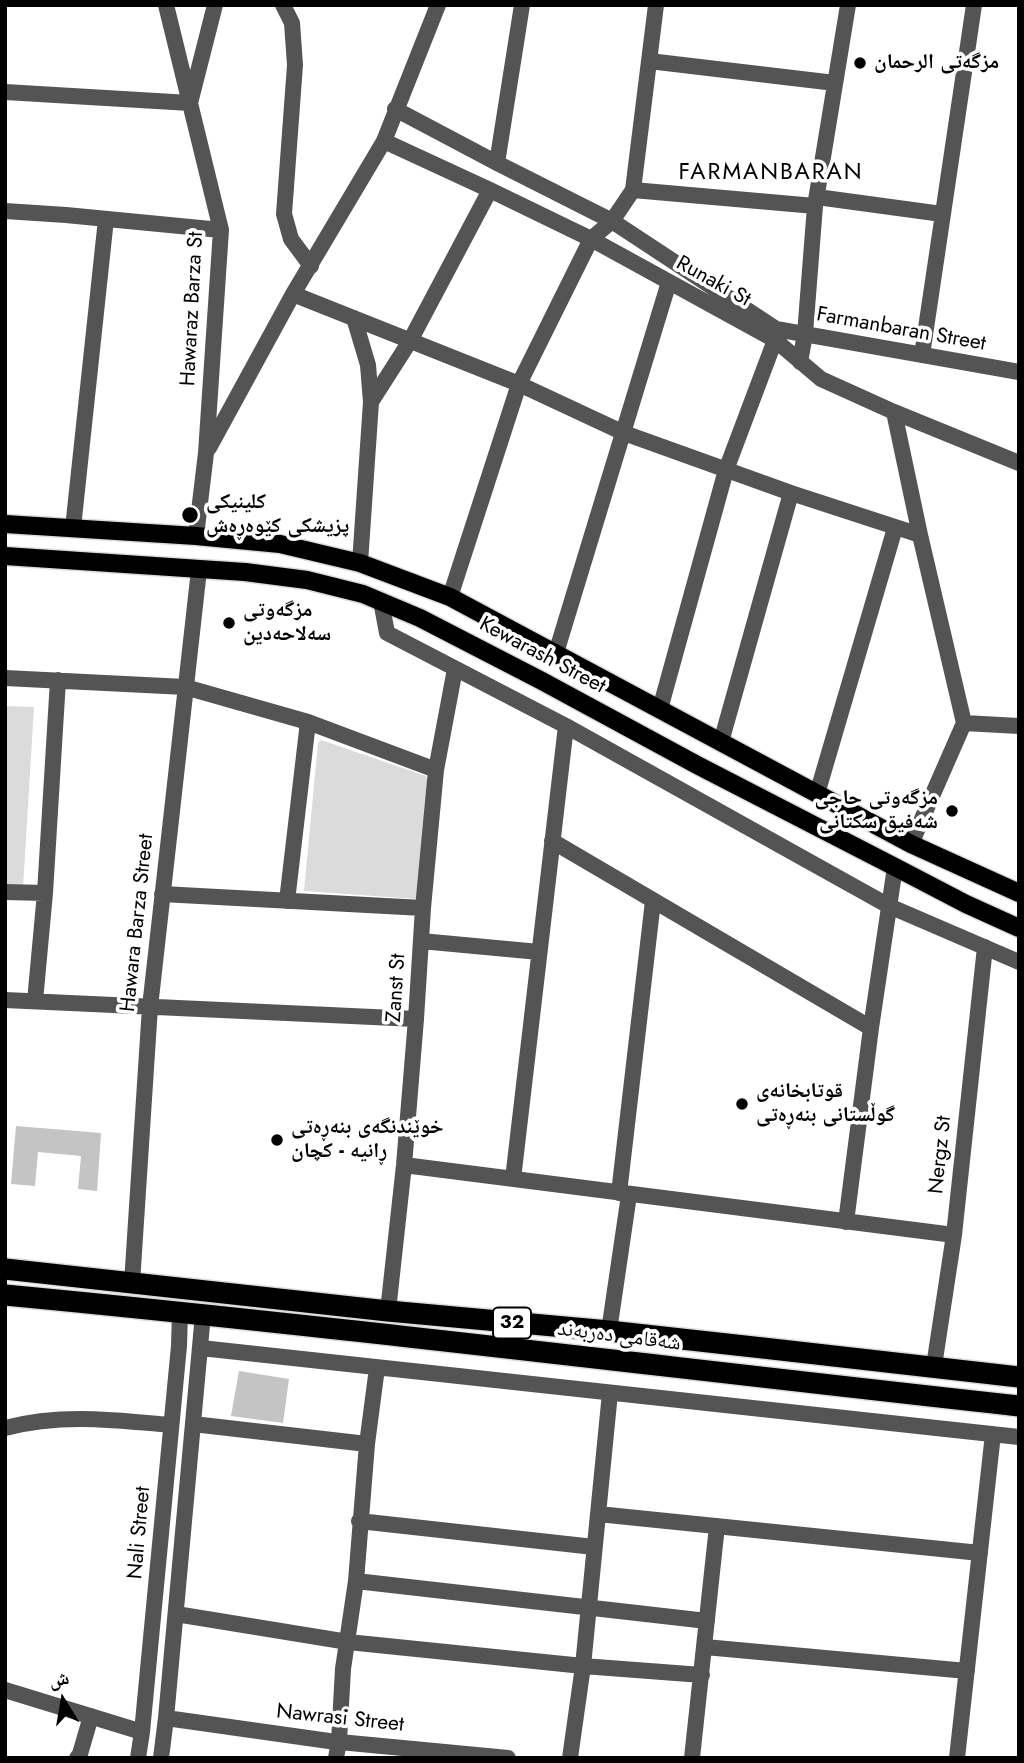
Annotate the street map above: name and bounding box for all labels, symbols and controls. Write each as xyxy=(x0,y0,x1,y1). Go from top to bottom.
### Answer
place label: مزگەتی الرحمان xyxy=(874,50,999,76)
marker: مزگەتی الرحمان xyxy=(852,55,868,71)
district label: FARMANBARAN xyxy=(680,159,862,187)
street label: Hawaraz Barza St xyxy=(176,231,210,387)
street label: Runaki St xyxy=(671,251,755,313)
street label: Farmanbaran Street xyxy=(814,303,988,357)
place label: كلینیكی پزیشكی كێوەڕەش xyxy=(206,490,349,540)
marker: كلینیكی پزیشكی كێوەڕەش xyxy=(180,505,200,525)
place label: مزگەوتی سەلاحەدین xyxy=(243,598,331,648)
street label: Kewarash Street xyxy=(475,612,609,700)
marker: مزگەوتی سەلاحەدین xyxy=(221,615,237,631)
place label: مزگەوتی حاجی شەفیق سکتانی xyxy=(814,786,938,836)
marker: مزگەوتی حاجی شەفیق سکتانی xyxy=(944,803,960,819)
street label: Hawara Barza Street xyxy=(116,833,160,1013)
street label: Zanst St xyxy=(382,953,412,1023)
place label: قوتابخانه‌ی گوڵستانی بنه‌ڕه‌تی xyxy=(756,1079,895,1129)
marker: قوتابخانه‌ی گوڵستانی بنه‌ڕه‌تی xyxy=(734,1096,750,1112)
place label: خوێندنگەی بنەڕەتی ڕانیە - کچان xyxy=(291,1115,444,1165)
street label: Nergz St xyxy=(924,1115,958,1195)
marker: خوێندنگەی بنەڕەتی ڕانیە - کچان xyxy=(269,1132,285,1148)
road number: 32 xyxy=(493,1308,531,1338)
street label: شەقامی دەربەند xyxy=(556,1317,682,1357)
street label: Nali Street xyxy=(123,1486,157,1580)
text: ش xyxy=(46,1664,71,1694)
north arrow xyxy=(28,1665,98,1735)
street label: Nawrasi Street xyxy=(275,1700,405,1738)

